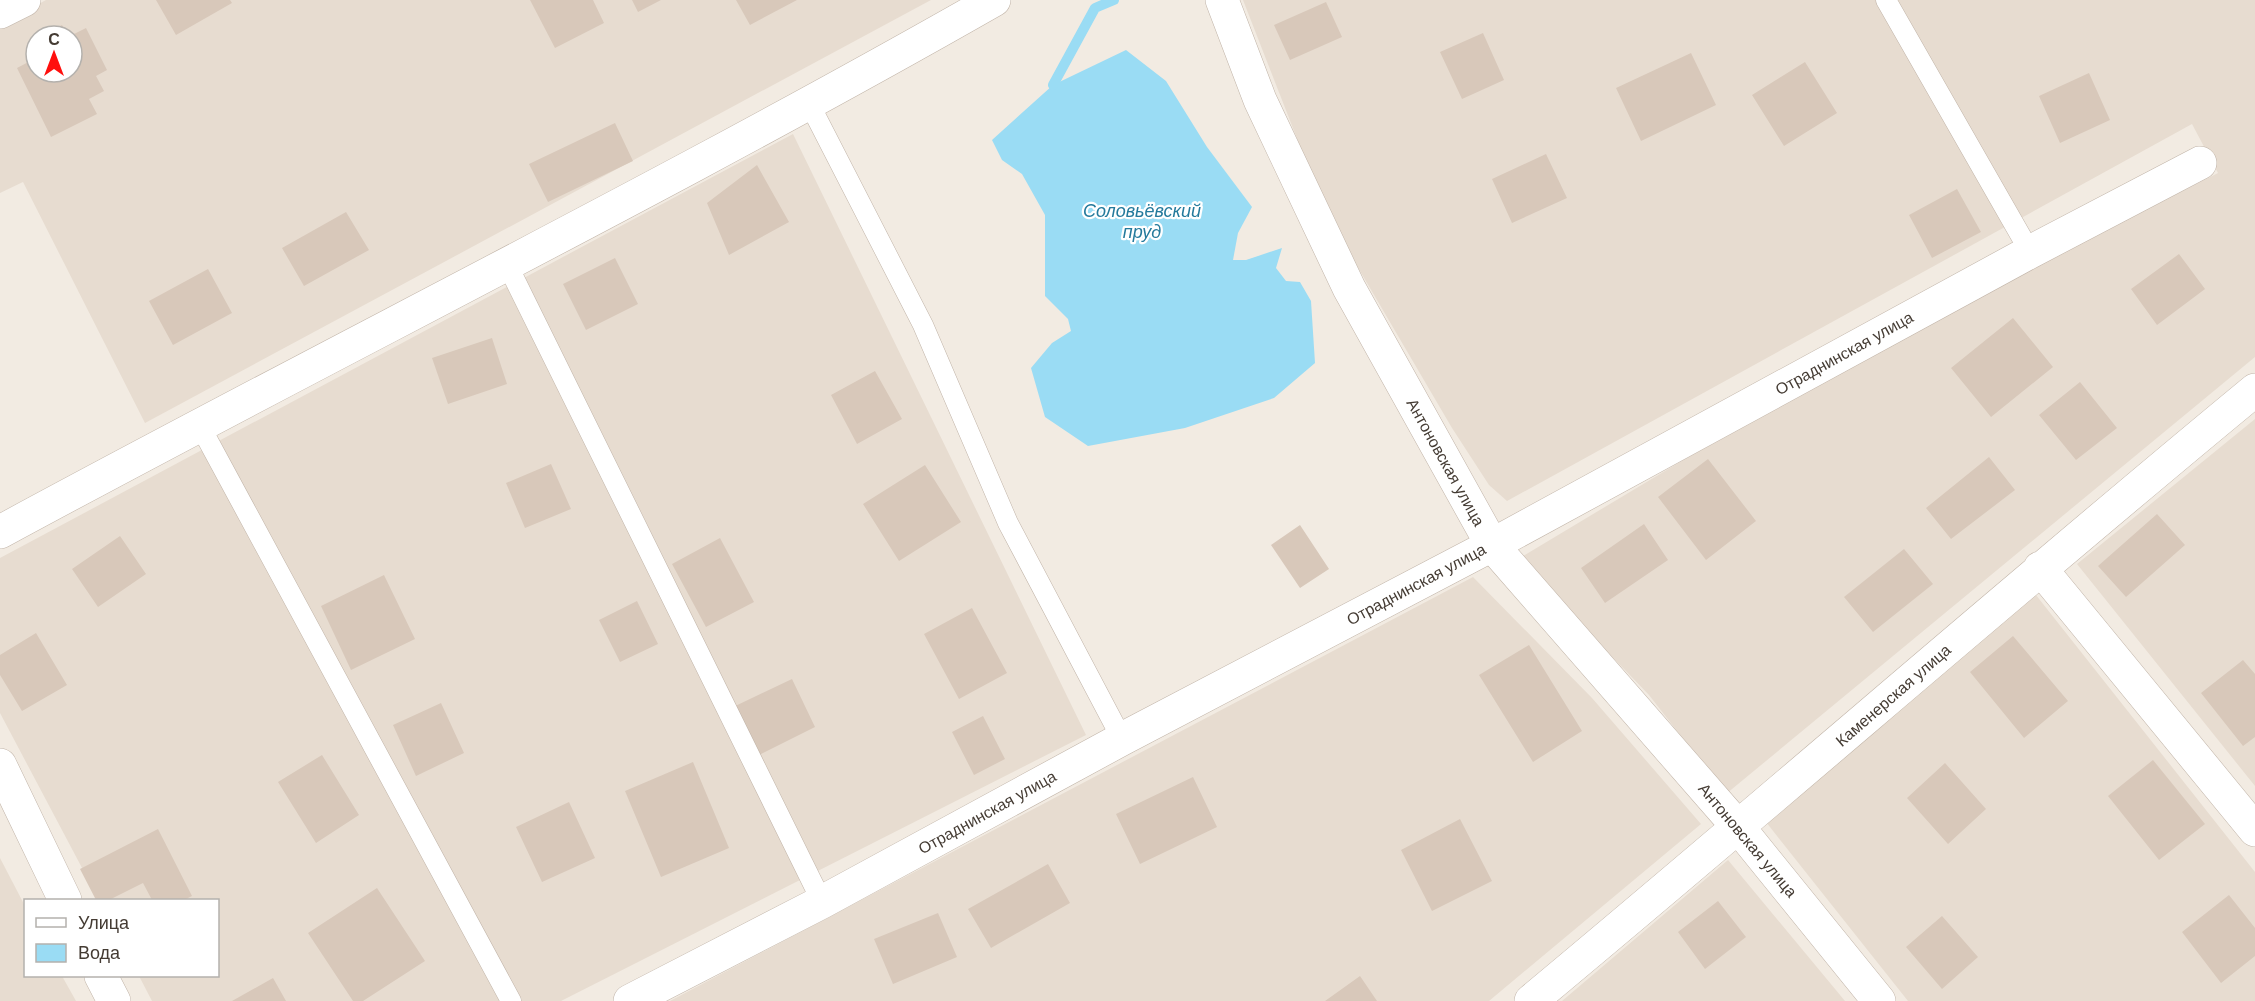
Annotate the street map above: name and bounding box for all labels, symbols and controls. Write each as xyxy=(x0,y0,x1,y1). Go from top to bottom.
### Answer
north arrow xyxy=(24,24,84,84)
text: С xyxy=(48,31,60,48)
water label: Соловьёвский пруд xyxy=(1083,201,1201,242)
street label: Отраднинская улица xyxy=(1772,308,1916,398)
street label: Антоновская улица xyxy=(1403,396,1488,529)
street label: Отраднинская улица xyxy=(1344,541,1489,628)
street label: Каменерская улица xyxy=(1833,641,1954,750)
street label: Отраднинская улица xyxy=(915,767,1059,857)
street label: Антоновская улица xyxy=(1695,780,1800,901)
legend xyxy=(24,899,219,977)
text: Улица xyxy=(78,913,130,933)
text: Вода xyxy=(78,943,121,963)

